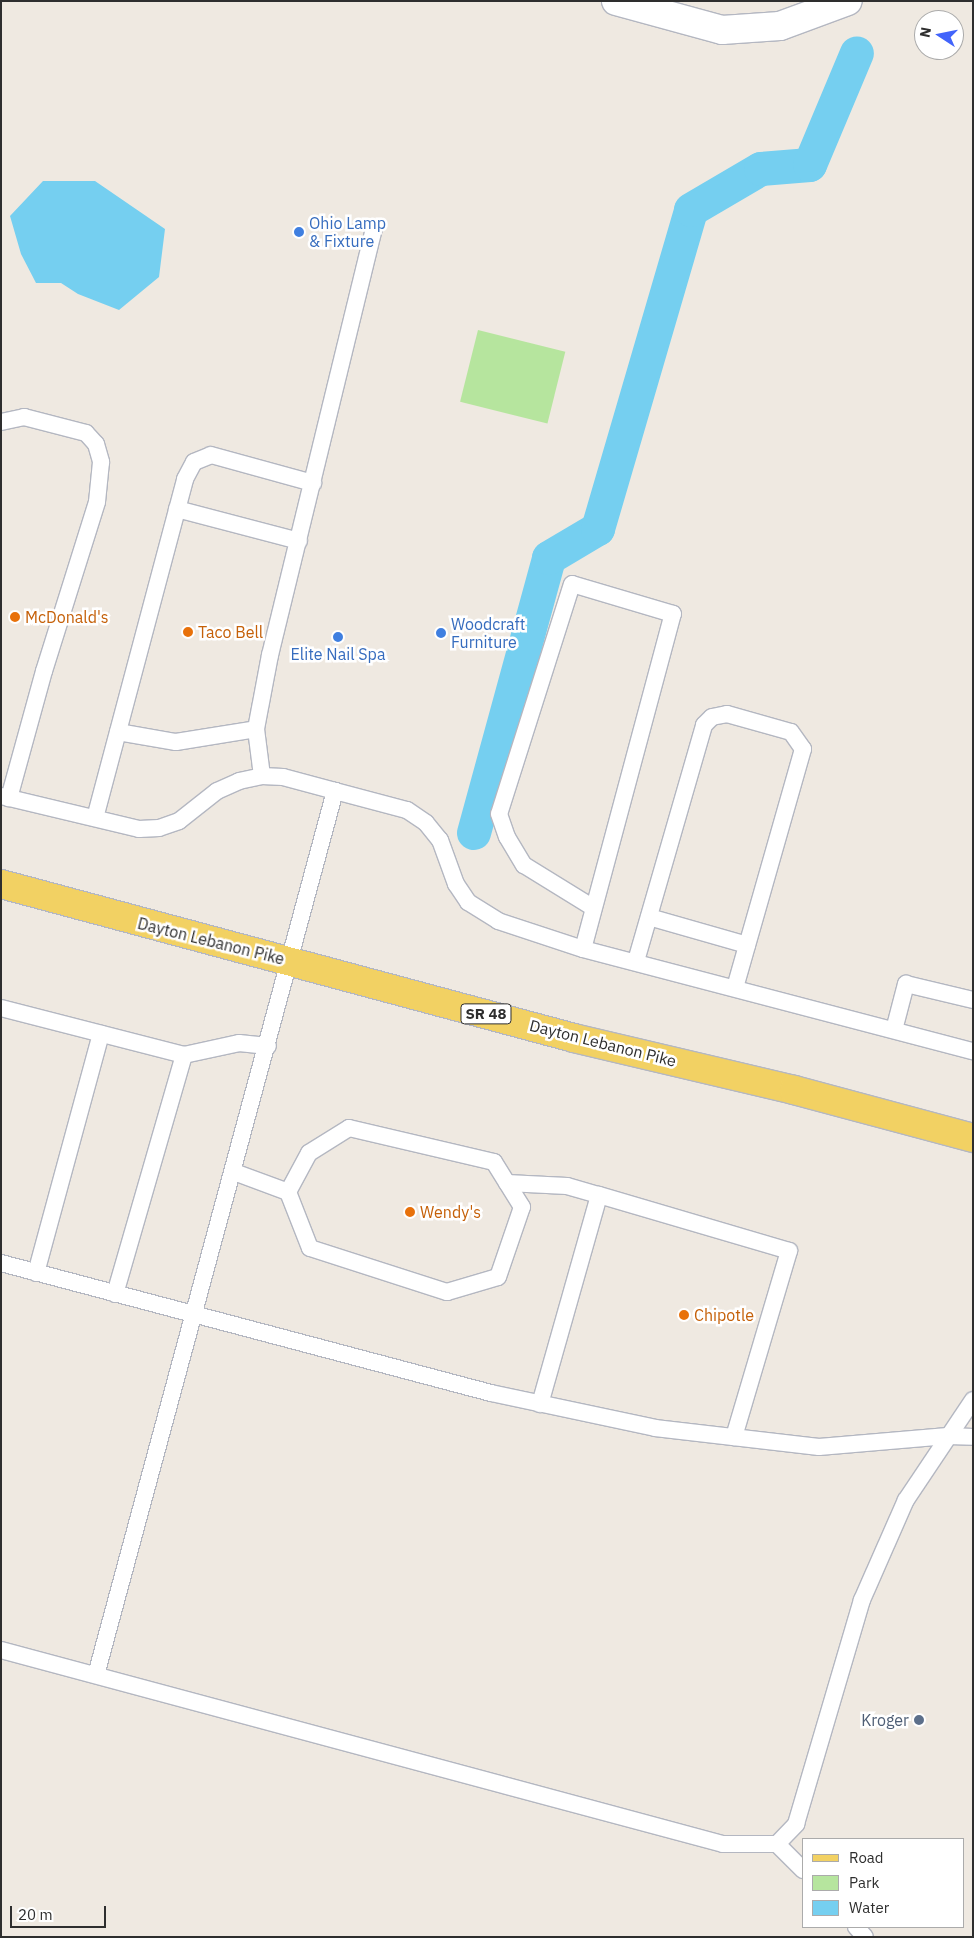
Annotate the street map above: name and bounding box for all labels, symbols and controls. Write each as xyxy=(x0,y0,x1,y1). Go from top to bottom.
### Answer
north arrow xyxy=(914,10,964,60)
text: N xyxy=(915,26,935,39)
place label: Ohio Lamp & Fixture xyxy=(309,213,386,251)
marker: Ohio Lamp & Fixture xyxy=(293,226,305,238)
place label: McDonald's xyxy=(25,607,109,627)
marker: McDonald's xyxy=(9,611,21,623)
place label: Woodcraft Furniture xyxy=(451,614,525,652)
place label: Taco Bell xyxy=(198,622,263,642)
marker: Taco Bell xyxy=(182,626,194,638)
marker: Woodcraft Furniture xyxy=(435,627,447,639)
marker: Elite Nail Spa xyxy=(332,631,344,643)
place label: Elite Nail Spa xyxy=(291,644,385,664)
street label: Dayton Lebanon Pike xyxy=(136,913,286,969)
road number: SR 48 xyxy=(460,1002,512,1026)
street label: Dayton Lebanon Pike xyxy=(528,1015,678,1071)
place label: Wendy's xyxy=(420,1202,481,1222)
marker: Wendy's xyxy=(404,1206,416,1218)
place label: Chipotle xyxy=(694,1305,754,1325)
marker: Chipotle xyxy=(678,1309,690,1321)
place label: Kroger xyxy=(861,1710,909,1730)
marker: Kroger xyxy=(913,1714,925,1726)
legend xyxy=(802,1838,964,1928)
text: Road xyxy=(849,1848,884,1867)
text: Park xyxy=(849,1873,879,1892)
scale bar xyxy=(12,1896,109,1928)
text: Water xyxy=(849,1898,889,1917)
text: 20 m xyxy=(18,1905,53,1924)

